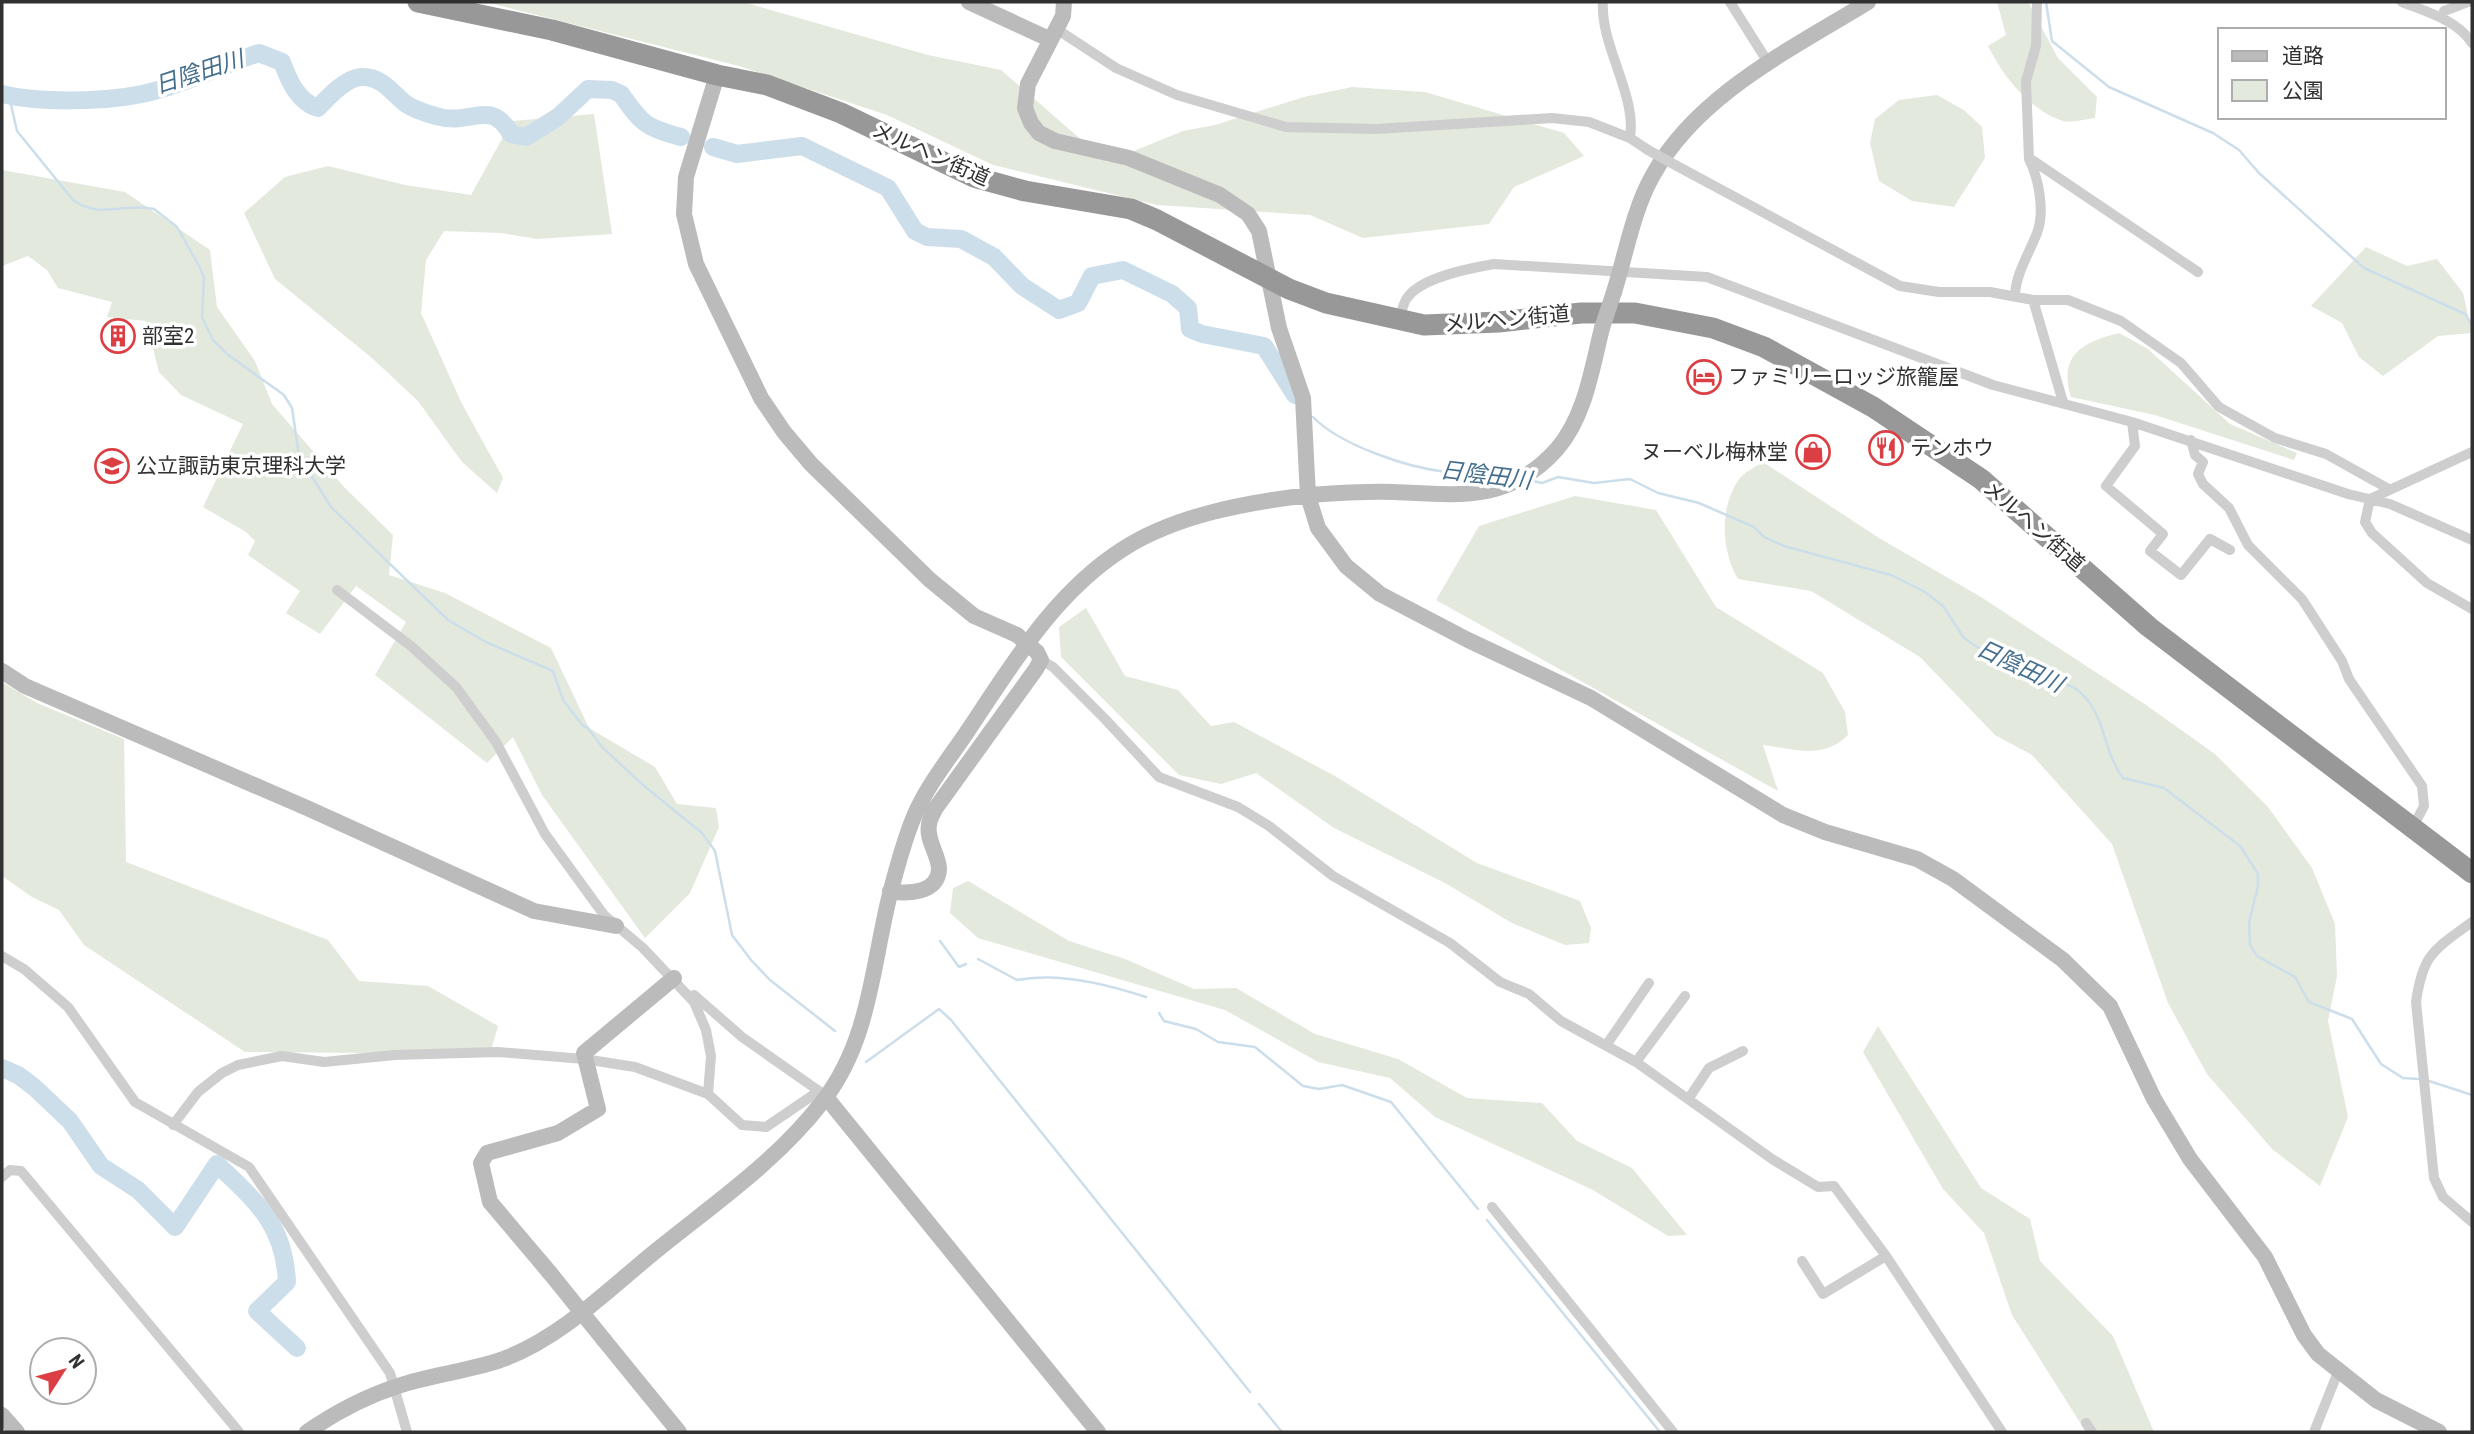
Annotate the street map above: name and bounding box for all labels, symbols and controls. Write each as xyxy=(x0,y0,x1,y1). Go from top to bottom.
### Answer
legend xyxy=(2218,28,2446,119)
water label: 日陰田川 xyxy=(151,44,250,100)
text: 道路 xyxy=(2282,44,2324,68)
text: 公園 xyxy=(2282,79,2324,103)
street label: メルヘン街道 xyxy=(869,117,993,191)
street label: メルヘン街道 xyxy=(1443,302,1571,336)
building icon: 部室2 xyxy=(99,317,137,355)
place label: 部室2 xyxy=(142,324,194,348)
hotel icon: ファミリーロッジ旅籠屋 xyxy=(1685,358,1723,396)
place label: ファミリーロッジ旅籠屋 xyxy=(1728,365,1959,389)
restaurant icon: テンホウ xyxy=(1867,429,1905,467)
shop icon: ヌーベル梅林堂 xyxy=(1794,433,1832,471)
place label: テンホウ xyxy=(1910,436,1994,460)
place label: ヌーベル梅林堂 xyxy=(1641,440,1788,464)
school or university icon: 公立諏訪東京理科大学 xyxy=(93,447,131,485)
place label: 公立諏訪東京理科大学 xyxy=(136,454,346,478)
water label: 日陰田川 xyxy=(1439,456,1536,495)
street label: メルヘン街道 xyxy=(1979,476,2089,576)
water label: 日陰田川 xyxy=(1972,635,2070,699)
north arrow xyxy=(28,1336,98,1406)
text: N xyxy=(64,1350,89,1373)

